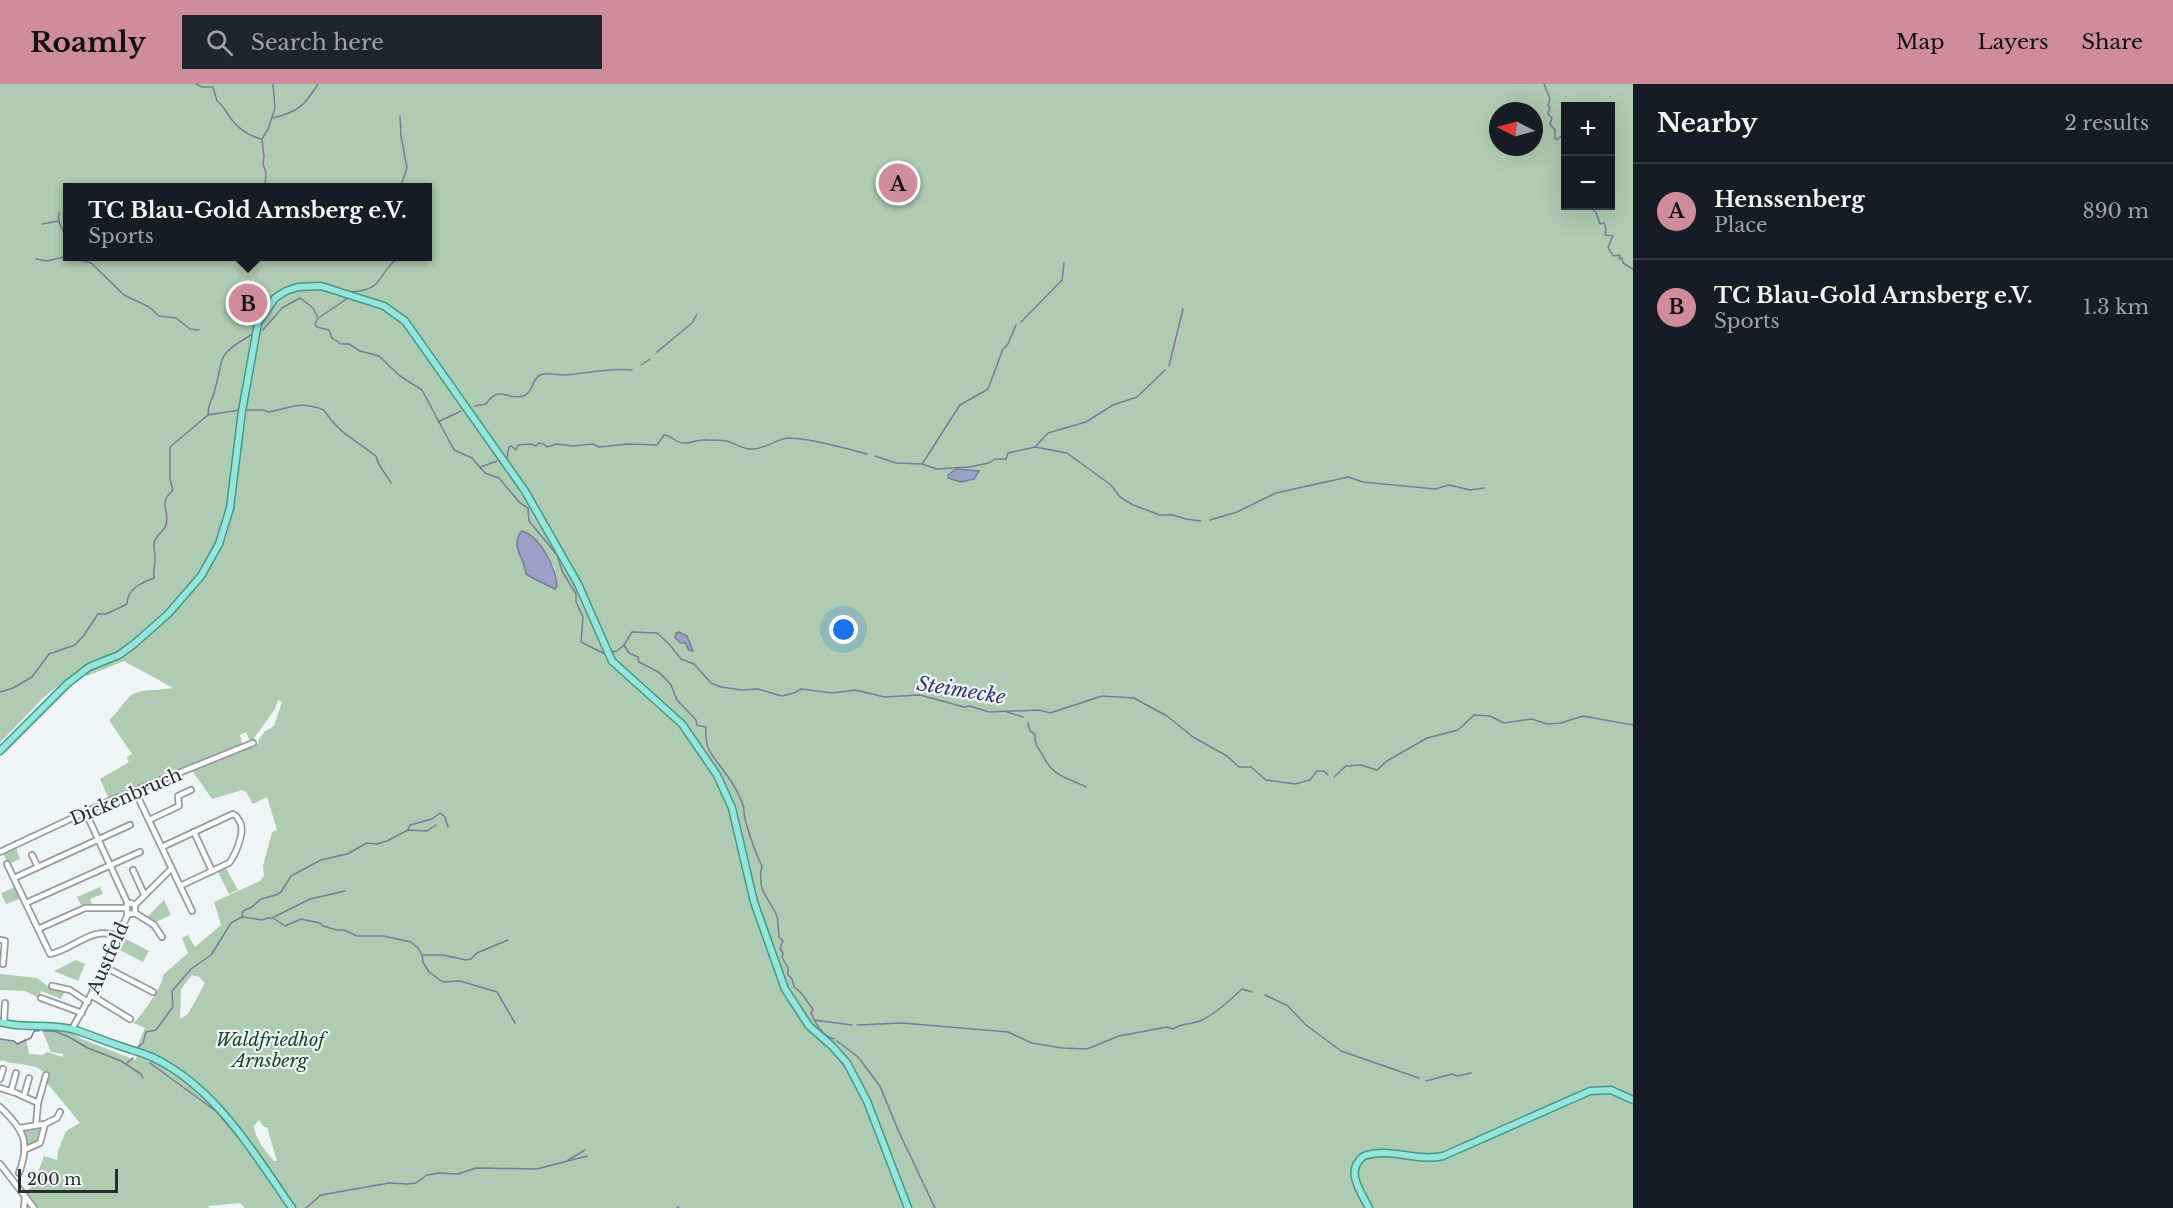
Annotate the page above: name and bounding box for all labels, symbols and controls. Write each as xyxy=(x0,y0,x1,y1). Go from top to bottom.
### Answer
search box xyxy=(182,15,602,69)
text: Roamly xyxy=(30,25,146,60)
icon: search xyxy=(203,26,236,59)
text: Search here xyxy=(251,29,384,56)
text: Map xyxy=(1896,29,1945,55)
text: Layers xyxy=(1978,29,2049,55)
text: Share xyxy=(2082,29,2143,55)
north arrow xyxy=(1489,102,1543,156)
map controls xyxy=(1561,102,1615,210)
button: + xyxy=(1561,102,1615,156)
text: Nearby xyxy=(1657,107,1758,139)
text: 2 results xyxy=(2065,111,2149,135)
button: − xyxy=(1561,156,1615,210)
pin: A xyxy=(878,160,918,206)
popup xyxy=(63,183,432,261)
text: Henssenberg xyxy=(1714,186,1865,213)
text: TC Blau-Gold Arnsberg e.V. xyxy=(88,197,407,224)
text: A xyxy=(1668,199,1685,223)
text: 890 m xyxy=(2083,199,2149,223)
text: Place xyxy=(1714,213,1768,237)
text: Sports xyxy=(88,224,154,248)
pin: B xyxy=(228,280,268,326)
text: TC Blau-Gold Arnsberg e.V. xyxy=(1714,282,2032,309)
text: B xyxy=(1669,295,1684,319)
text: 1.3 km xyxy=(2083,295,2149,319)
text: Sports xyxy=(1714,309,1780,333)
your location xyxy=(829,615,858,644)
water label: Steimecke xyxy=(915,671,1007,709)
street label: Dickenbruch xyxy=(67,764,185,830)
street label: Austfeld xyxy=(82,919,134,998)
park label: Waldfriedhof Arnsberg xyxy=(216,1029,328,1072)
scale bar xyxy=(18,1166,118,1194)
text: 200 m xyxy=(27,1169,81,1189)

